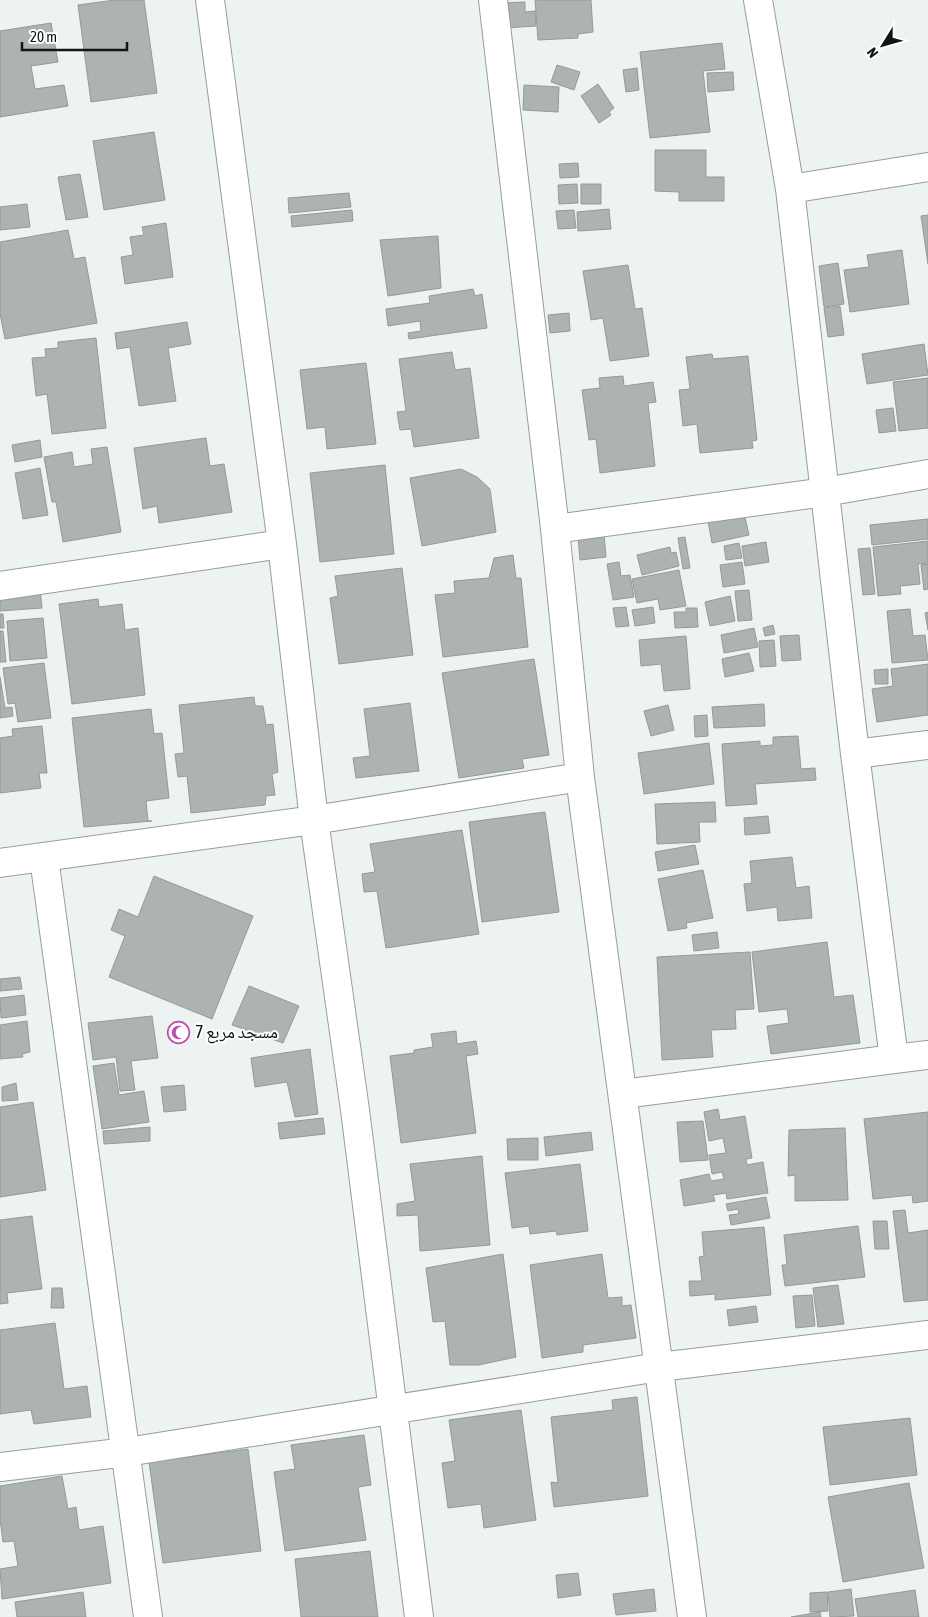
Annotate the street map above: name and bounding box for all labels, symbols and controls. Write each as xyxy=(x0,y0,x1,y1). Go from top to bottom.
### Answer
scale bar xyxy=(22,20,128,52)
north arrow xyxy=(858,20,908,70)
text: 20 m xyxy=(30,28,57,45)
text: N xyxy=(864,45,881,61)
mosque icon: مسجد مربع 7 xyxy=(167,1020,191,1044)
place label: مسجد مربع 7 xyxy=(195,1021,278,1044)

